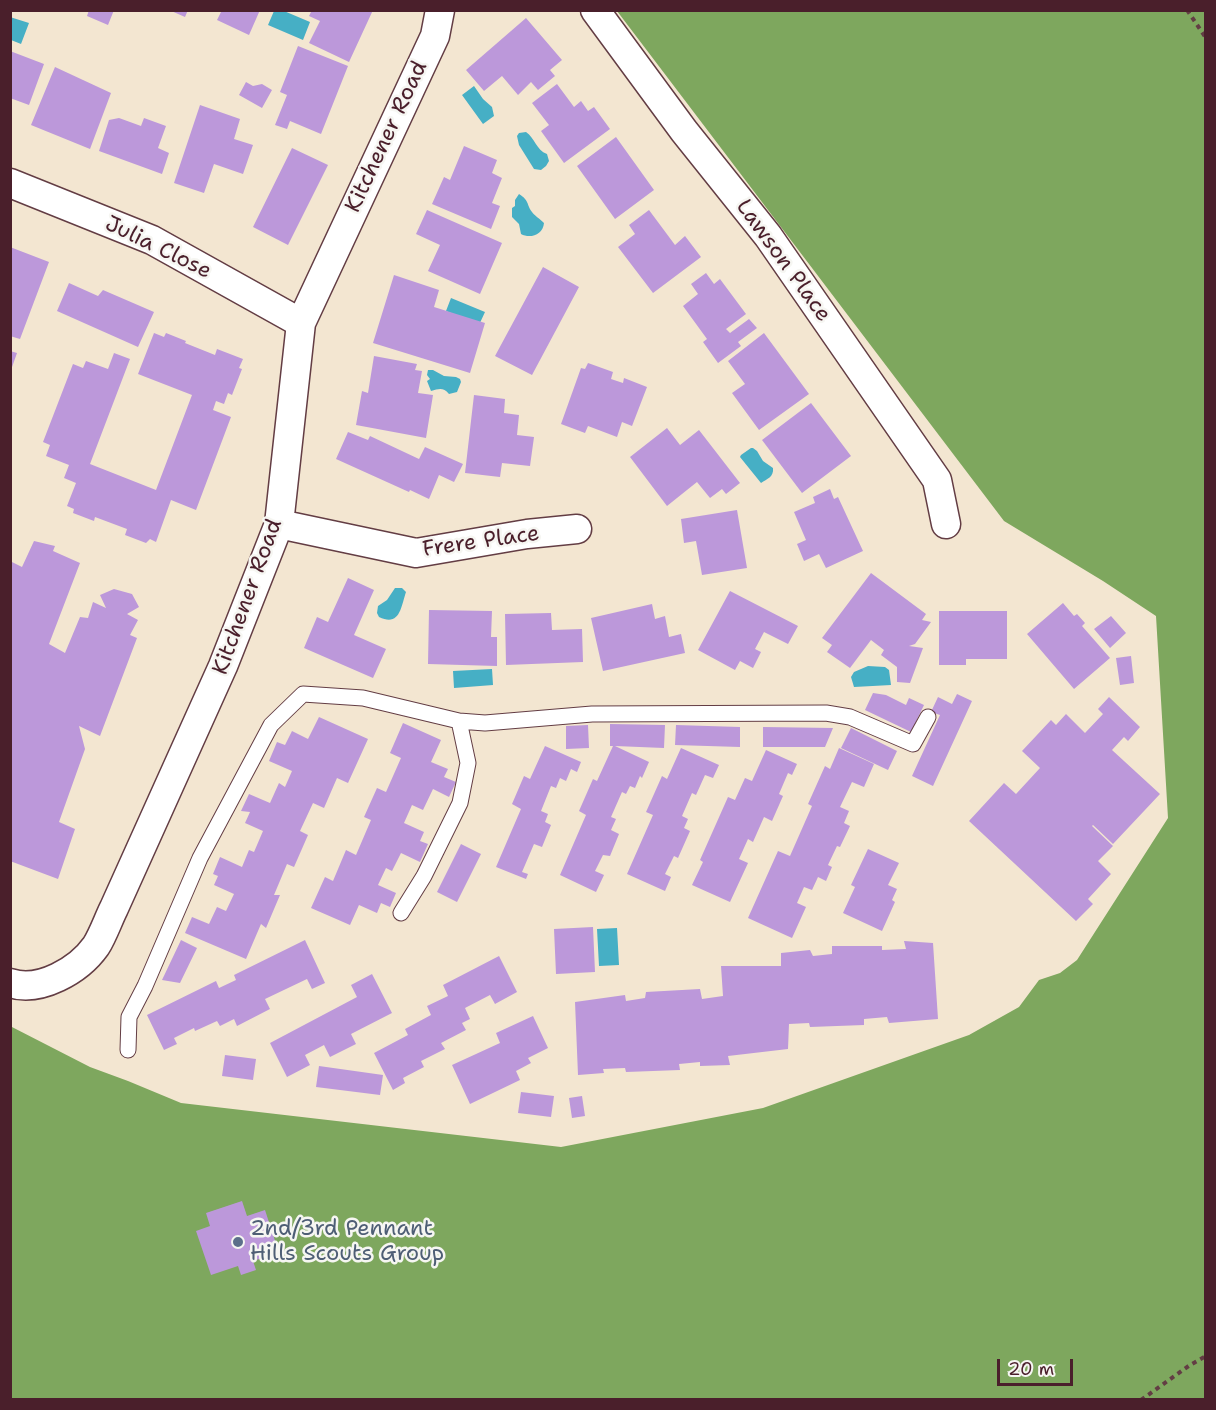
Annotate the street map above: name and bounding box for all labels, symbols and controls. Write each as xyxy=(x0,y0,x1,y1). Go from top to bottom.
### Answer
street label: Kitchener Road xyxy=(340,57,434,217)
street label: Lawson Place xyxy=(730,195,836,327)
street label: Julia Close xyxy=(100,211,216,285)
street label: Kitchener Road xyxy=(208,516,288,678)
street label: Frere Place xyxy=(421,521,541,563)
place label: 2nd/3rd Pennant Hills Scouts Group xyxy=(250,1216,444,1268)
marker: 2nd/3rd Pennant Hills Scouts Group xyxy=(231,1235,245,1249)
scale bar xyxy=(1000,1347,1076,1385)
text: 20 m xyxy=(1008,1357,1054,1381)

